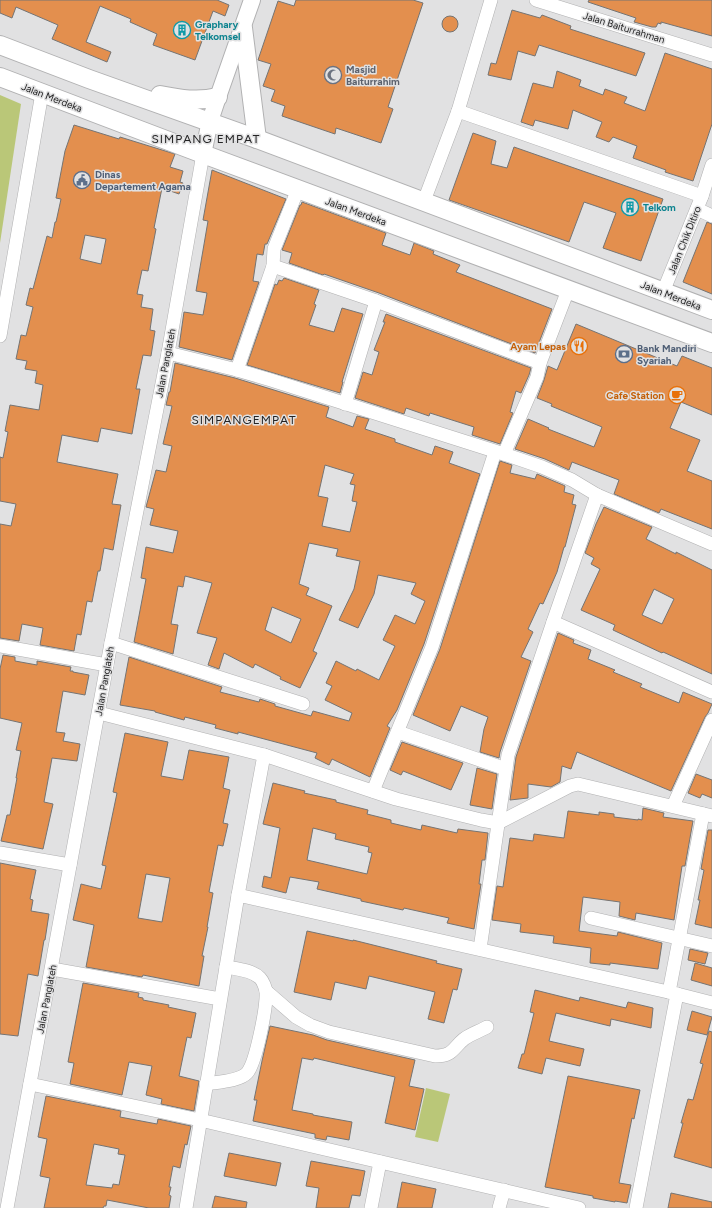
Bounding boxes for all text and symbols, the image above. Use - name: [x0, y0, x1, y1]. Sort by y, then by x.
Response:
- street label: Jalan Baiturrahman: [581, 9, 667, 46]
- place label: Graphary Telkomsel: [195, 18, 241, 43]
- building icon: Graphary Telkomsel: [172, 20, 192, 40]
- place label: Masjid Baiturrahim: [346, 63, 400, 88]
- mosque icon: Masjid Baiturrahim: [323, 65, 343, 85]
- street label: Jalan Merdeka: [20, 80, 84, 115]
- district label: SIMPANG EMPAT: [151, 132, 261, 146]
- place label: Dinas Departement Agama: [95, 168, 191, 193]
- public building icon: Dinas Departement Agama: [72, 170, 92, 190]
- street label: Jalan Merdeka: [324, 194, 388, 229]
- building icon: Telkom: [620, 197, 640, 217]
- place label: Telkom: [643, 201, 676, 214]
- street label: Jalan Chik Ditiro: [665, 204, 704, 276]
- street label: Jalan Merdeka: [639, 278, 703, 313]
- street label: Jalan Panglateh: [152, 327, 179, 399]
- restaurant icon: Ayam Lepas: [569, 336, 589, 356]
- place label: Ayam Lepas: [510, 340, 566, 353]
- place label: Bank Mandiri Syariah: [637, 342, 697, 367]
- bank icon: Bank Mandiri Syariah: [614, 344, 634, 364]
- cafe icon: Cafe Station: [667, 385, 687, 405]
- place label: Cafe Station: [606, 389, 664, 402]
- district label: SIMPANGEMPAT: [191, 413, 297, 427]
- street label: Jalan Panglateh: [92, 645, 117, 717]
- street label: Jalan Panglateh: [33, 963, 60, 1035]

